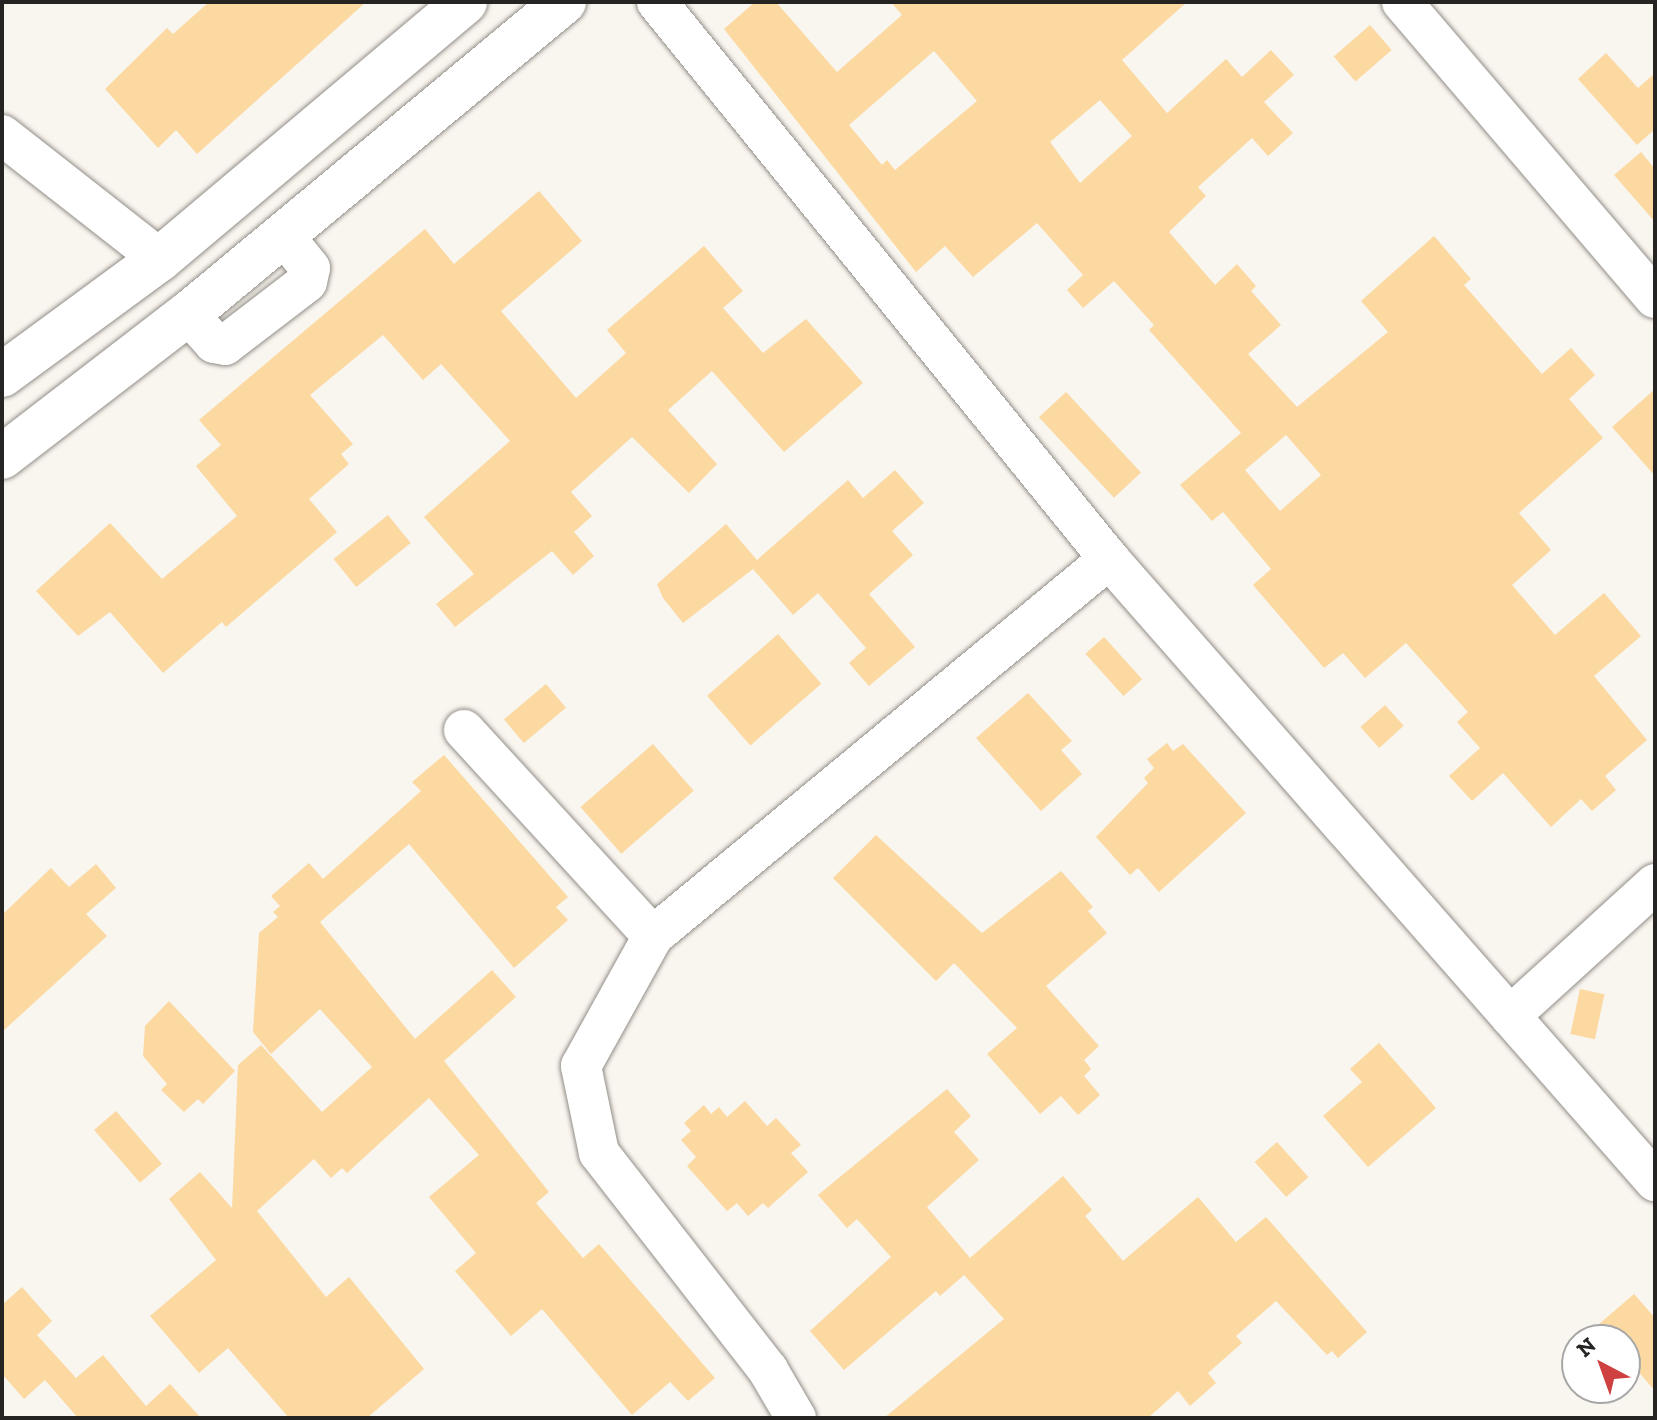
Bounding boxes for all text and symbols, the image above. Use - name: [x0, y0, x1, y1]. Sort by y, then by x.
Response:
- north arrow: [1561, 1324, 1641, 1404]
- text: N: [1571, 1331, 1601, 1363]

